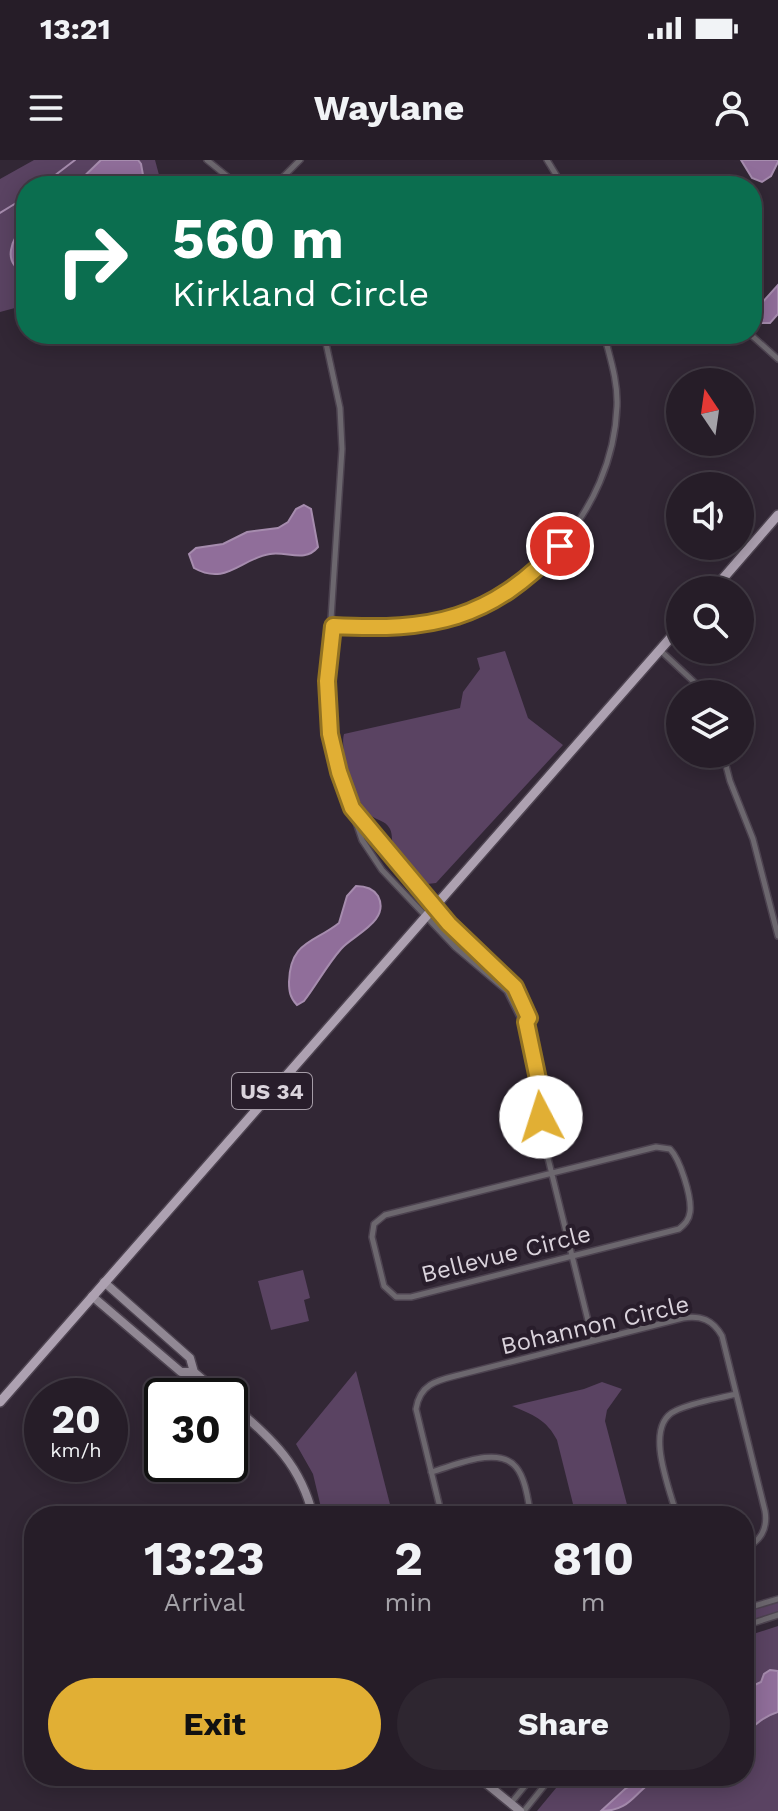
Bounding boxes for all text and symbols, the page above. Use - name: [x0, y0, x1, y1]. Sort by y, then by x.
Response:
- text: 13:21: [40, 11, 111, 46]
- icon: menu: [24, 86, 68, 130]
- icon: person: [710, 86, 754, 130]
- text: Waylane: [314, 87, 464, 129]
- text: 560 m: [172, 206, 344, 272]
- icon: right: [40, 208, 144, 312]
- text: Kirkland Circle: [172, 273, 429, 315]
- north arrow: [666, 368, 754, 456]
- map controls: [666, 368, 754, 768]
- button: sound: [666, 472, 754, 560]
- pin: [526, 512, 594, 580]
- icon: arrive: [538, 524, 582, 568]
- button: search: [666, 576, 754, 664]
- button: layers: [666, 680, 754, 768]
- road number: US 34: [232, 1073, 312, 1109]
- position arrow: [499, 1075, 583, 1159]
- street label: Bellevue Circle: [418, 1219, 594, 1289]
- street label: Bohannon Circle: [498, 1290, 692, 1360]
- speed limit sign: 30: [144, 1378, 248, 1482]
- text: 20: [51, 1396, 101, 1443]
- text: km/h: [50, 1438, 102, 1462]
- text: 13:23: [144, 1530, 265, 1587]
- text: 2: [394, 1530, 423, 1587]
- text: 810: [552, 1530, 634, 1587]
- text: Arrival: [164, 1587, 245, 1617]
- text: min: [385, 1587, 432, 1617]
- text: m: [581, 1587, 606, 1617]
- button: Exit: [48, 1678, 381, 1770]
- button: Share: [397, 1678, 730, 1770]

